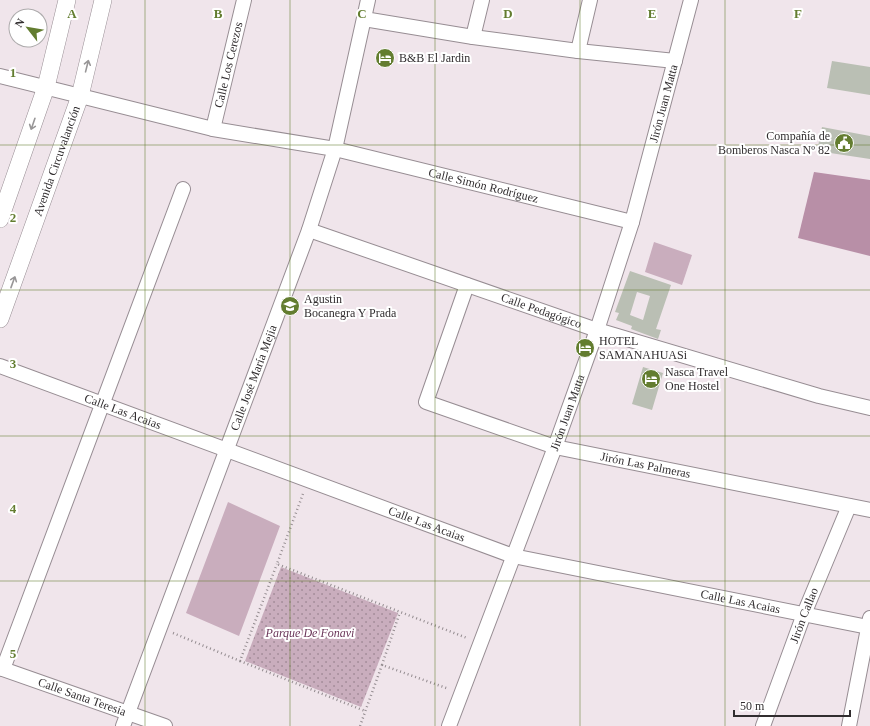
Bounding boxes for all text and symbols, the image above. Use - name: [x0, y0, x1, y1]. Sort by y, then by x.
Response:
- text: A: [67, 6, 77, 21]
- text: B: [214, 6, 223, 21]
- text: C: [357, 6, 367, 21]
- text: D: [503, 6, 513, 21]
- text: E: [648, 6, 656, 21]
- text: F: [794, 6, 802, 21]
- north arrow: [8, 8, 48, 48]
- text: N: [12, 16, 27, 29]
- street label: Calle Los Cerezos: [211, 20, 246, 109]
- hotel icon: B&B El Jardin: [374, 47, 396, 69]
- place label: B&B El Jardin: [399, 51, 470, 65]
- one-way arrow: [84, 60, 91, 73]
- street label: Jirón Juan Matta: [646, 62, 681, 144]
- text: 1: [10, 65, 16, 80]
- street label: Avenida Circuvalanción: [31, 104, 83, 218]
- one-way arrow: [29, 117, 36, 130]
- place label: Compañía de Bomberos Nasca Nº 82: [718, 129, 830, 157]
- public building icon: Compañía de Bomberos Nasca Nº 82: [833, 132, 855, 154]
- street label: Calle Simón Rodríguez: [427, 165, 540, 206]
- text: 2: [10, 210, 16, 225]
- one-way arrow: [10, 276, 17, 289]
- street label: Calle Pedagógico: [499, 290, 584, 331]
- place label: Agustin Bocanegra Y Prada: [304, 292, 397, 320]
- school or university icon: Agustin Bocanegra Y Prada: [279, 295, 301, 317]
- street label: Calle José María Mejia: [227, 322, 280, 432]
- place label: HOTEL SAMANAHUASi: [599, 334, 688, 362]
- hotel icon: HOTEL SAMANAHUASi: [574, 337, 596, 359]
- text: 3: [10, 356, 17, 371]
- place label: Nasca Travel One Hostel: [665, 365, 729, 393]
- hotel icon: Nasca Travel One Hostel: [640, 368, 662, 390]
- street label: Jirón Juan Matta: [547, 372, 588, 453]
- street label: Calle Las Acaias: [83, 391, 163, 432]
- street label: Jirón Las Palmeras: [599, 449, 692, 481]
- text: 4: [10, 501, 17, 516]
- street label: Calle Las Acaias: [386, 503, 467, 545]
- street label: Jirón Callao: [787, 586, 821, 645]
- street label: Calle Las Acaias: [699, 587, 782, 616]
- park label: Parque De Fonavi: [265, 626, 354, 640]
- text: 5: [10, 646, 17, 661]
- street label: Calle Santa Teresia: [36, 675, 129, 719]
- scale bar: [734, 692, 850, 718]
- text: 50 m: [740, 699, 765, 713]

